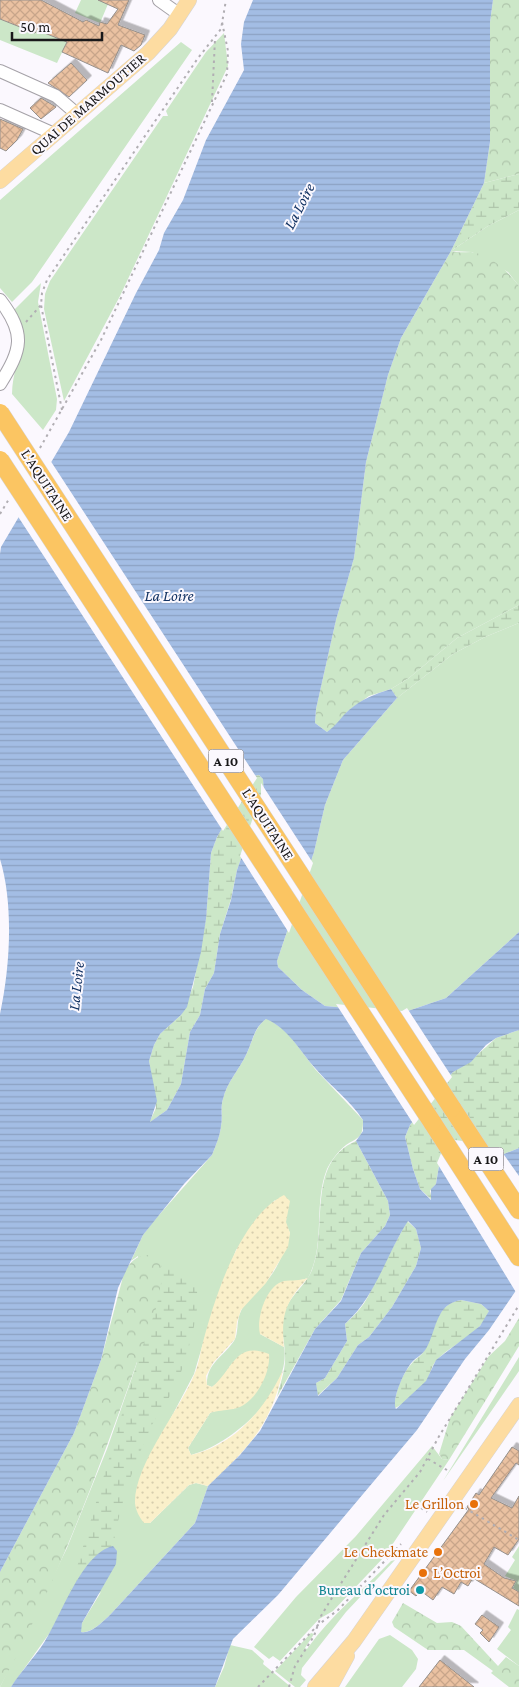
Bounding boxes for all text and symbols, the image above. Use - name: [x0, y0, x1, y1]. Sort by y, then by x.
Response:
- scale bar: [12, 10, 102, 42]
- text: 50 m: [20, 19, 50, 35]
- street label: QUAI DE MARMOUTIER: [27, 49, 149, 158]
- water label: La Loire: [280, 180, 318, 232]
- street label: L'AQUITAINE: [18, 446, 76, 524]
- water label: La Loire: [144, 587, 194, 604]
- road number: A 10: [208, 749, 244, 772]
- street label: L'AQUITAINE: [239, 785, 297, 863]
- water label: La Loire: [65, 961, 87, 1011]
- road number: A 10: [468, 1148, 504, 1170]
- place label: Le Grillon: [405, 1496, 464, 1512]
- marker: Le Grillon: [468, 1498, 480, 1510]
- place label: Le Checkmate: [344, 1544, 428, 1560]
- marker: Le Checkmate: [432, 1546, 444, 1558]
- place label: L’Octroi: [433, 1565, 481, 1581]
- marker: L’Octroi: [417, 1567, 429, 1579]
- place label: Bureau d’octroi: [318, 1582, 410, 1598]
- marker: Bureau d’octroi: [414, 1584, 426, 1596]

